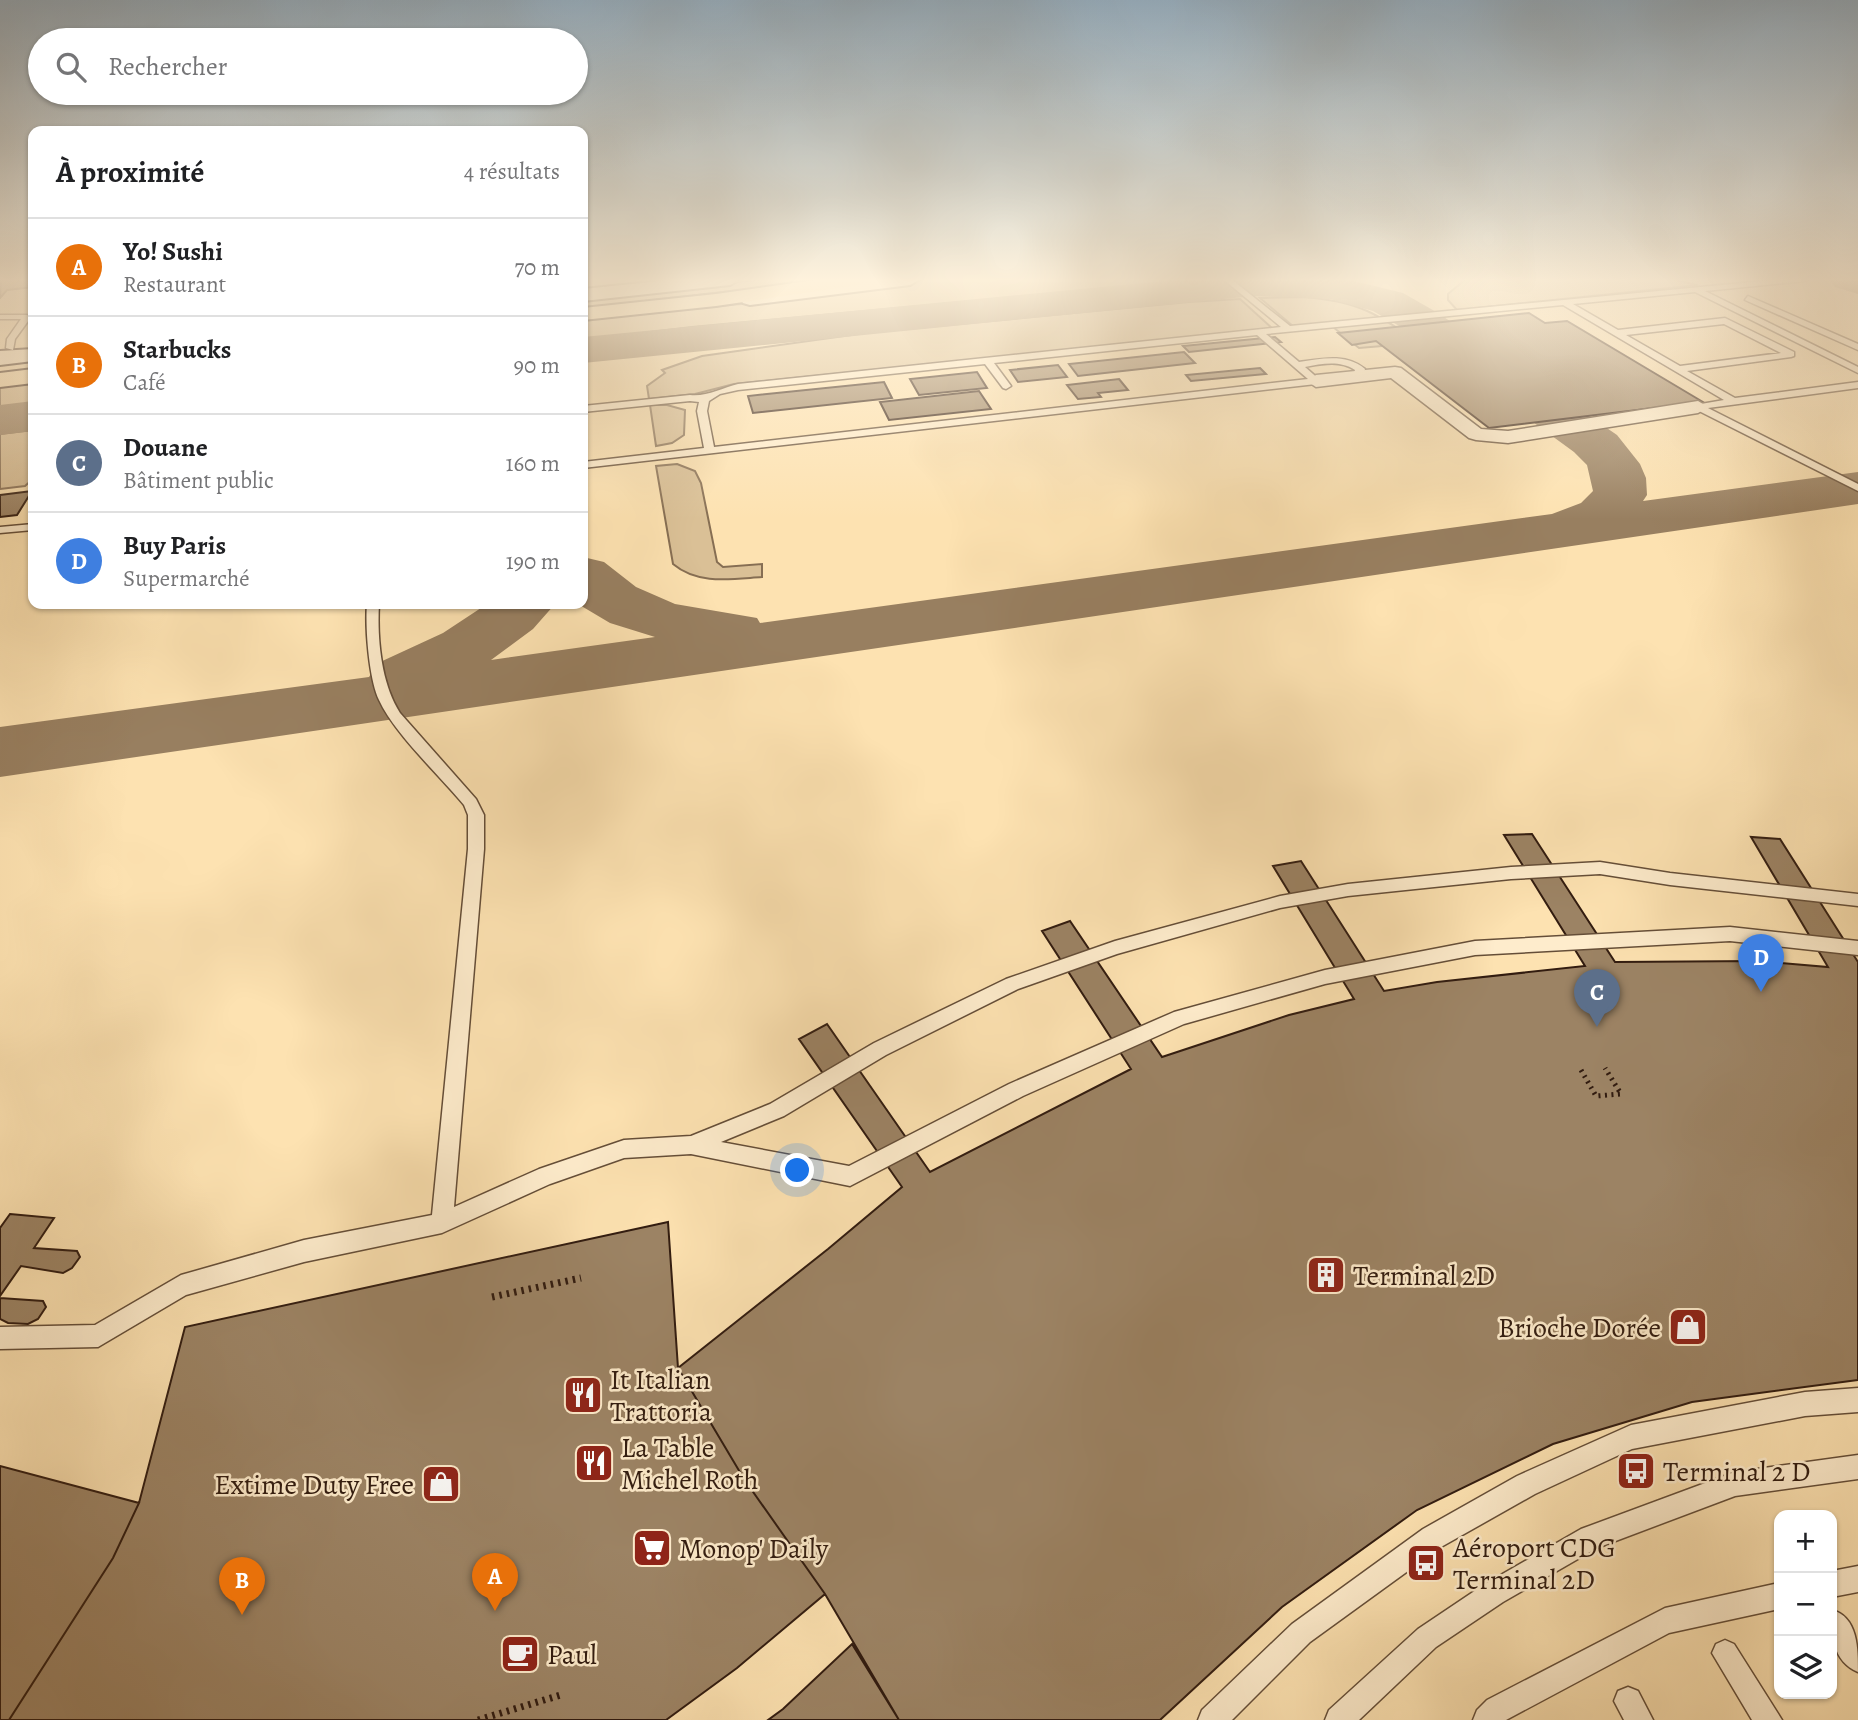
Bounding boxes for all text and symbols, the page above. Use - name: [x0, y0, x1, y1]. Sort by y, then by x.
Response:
- search box: [28, 28, 588, 105]
- icon: search: [52, 48, 90, 86]
- text: Rechercher: [108, 49, 228, 84]
- text: À proximité: [56, 152, 204, 192]
- text: 4 résultats: [464, 156, 560, 187]
- text: Yo! Sushi: [123, 234, 223, 269]
- text: A: [72, 252, 86, 283]
- text: 70 m: [514, 252, 560, 283]
- text: Restaurant: [123, 269, 226, 300]
- text: Starbucks: [123, 332, 231, 367]
- text: B: [72, 350, 86, 381]
- text: 90 m: [514, 350, 560, 381]
- text: Café: [123, 367, 166, 398]
- text: Douane: [123, 430, 208, 465]
- text: C: [72, 448, 86, 479]
- text: 160 m: [506, 448, 560, 479]
- text: Bâtiment public: [123, 465, 274, 496]
- text: Buy Paris: [123, 528, 226, 563]
- text: D: [71, 546, 87, 577]
- text: 190 m: [506, 546, 560, 577]
- text: Supermarché: [123, 563, 250, 594]
- pin: D: [1738, 934, 1784, 992]
- pin: C: [1574, 969, 1620, 1027]
- your location: [780, 1153, 814, 1187]
- building icon: Terminal 2D: [1305, 1254, 1347, 1296]
- place label: Terminal 2D: [1353, 1257, 1495, 1295]
- shop icon: Brioche Dorée: [1667, 1306, 1709, 1348]
- place label: Brioche Dorée: [1498, 1309, 1661, 1347]
- place label: It Italian Trattoria: [610, 1361, 712, 1431]
- restaurant icon: It Italian Trattoria: [562, 1374, 604, 1416]
- place label: La Table Michel Roth: [621, 1429, 759, 1499]
- restaurant icon: La Table Michel Roth: [573, 1442, 615, 1484]
- bus stop icon: Terminal 2 D: [1615, 1450, 1657, 1492]
- place label: Terminal 2 D: [1663, 1453, 1810, 1491]
- shop icon: Extime Duty Free: [420, 1463, 462, 1505]
- place label: Extime Duty Free: [214, 1466, 414, 1504]
- map controls: [1774, 1510, 1837, 1699]
- button: +: [1774, 1510, 1837, 1573]
- supermarket icon: Monop' Daily: [631, 1527, 673, 1569]
- place label: Aéroport CDG Terminal 2D: [1452, 1529, 1616, 1599]
- place label: Monop' Daily: [679, 1530, 829, 1568]
- bus stop icon: Aéroport CDG Terminal 2D: [1405, 1542, 1447, 1584]
- pin: A: [472, 1553, 518, 1611]
- pin: B: [219, 1557, 265, 1615]
- button: −: [1774, 1573, 1837, 1636]
- cafe icon: Paul: [499, 1633, 541, 1675]
- place label: Paul: [547, 1636, 597, 1674]
- button: layers: [1774, 1636, 1837, 1699]

